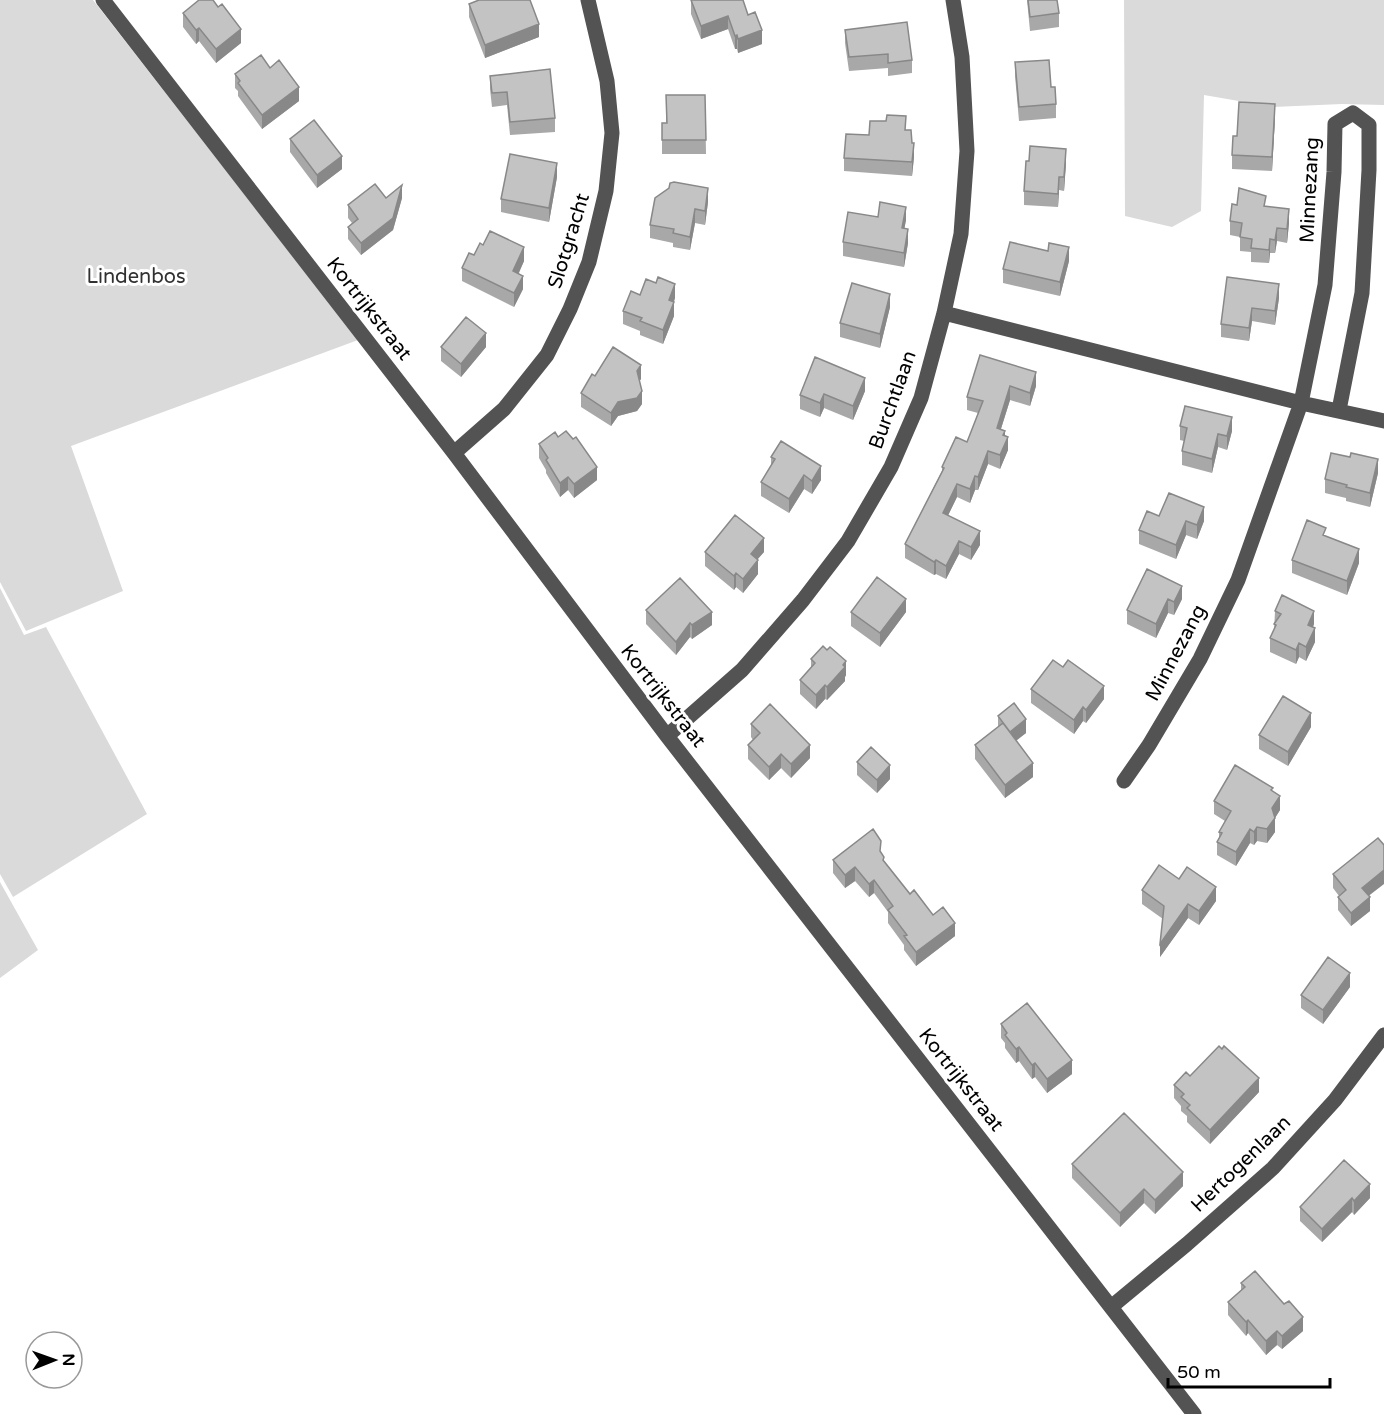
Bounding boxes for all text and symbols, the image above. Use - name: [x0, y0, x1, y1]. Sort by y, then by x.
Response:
- street label: Minnezang: [1295, 137, 1325, 243]
- street label: Slotgracht: [543, 190, 595, 292]
- street label: Kortrijkstraat: [321, 253, 417, 366]
- park label: Lindenbos: [86, 265, 186, 289]
- street label: Burchtlaan: [864, 347, 922, 453]
- street label: Minnezang: [1141, 601, 1211, 705]
- street label: Kortrijkstraat: [615, 640, 711, 753]
- street label: Kortrijkstraat: [913, 1024, 1009, 1137]
- street label: Hertogenlaan: [1186, 1110, 1296, 1218]
- north arrow: [24, 1330, 84, 1390]
- scale bar: [1168, 1351, 1330, 1389]
- text: N: [58, 1353, 78, 1366]
- text: 50 m: [1177, 1361, 1221, 1383]

